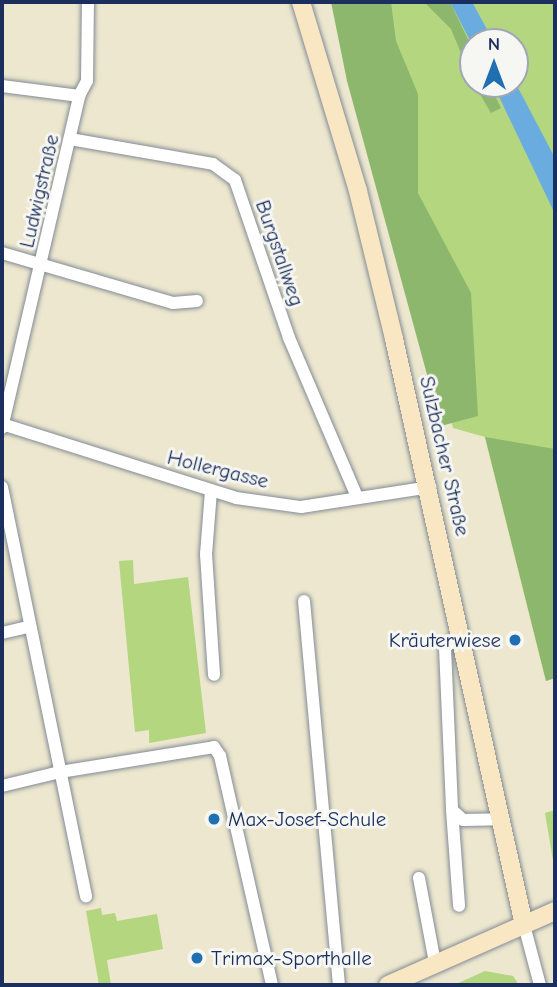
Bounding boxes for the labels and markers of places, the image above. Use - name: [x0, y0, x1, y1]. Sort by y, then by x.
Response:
- place label: Kräuterwiese: [389, 627, 501, 653]
- marker: Kräuterwiese: [507, 632, 523, 648]
- place label: Max-Josef-Schule: [228, 806, 386, 832]
- marker: Max-Josef-Schule: [206, 811, 222, 827]
- place label: Trimax-Sporthalle: [211, 945, 372, 971]
- marker: Trimax-Sporthalle: [189, 950, 205, 966]

